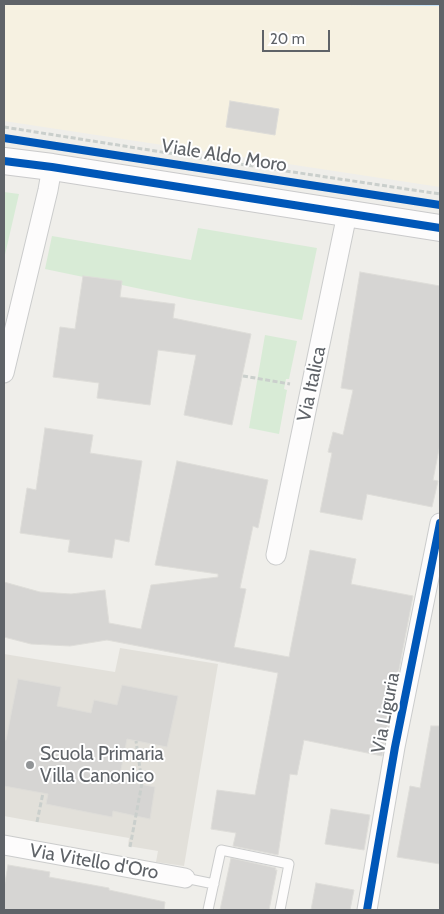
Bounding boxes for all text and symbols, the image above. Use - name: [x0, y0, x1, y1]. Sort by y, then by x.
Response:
- scale bar: [264, 20, 332, 52]
- text: 20 m: [270, 30, 305, 48]
- street label: Viale Aldo Moro: [159, 135, 289, 177]
- street label: Via Italica: [293, 344, 331, 424]
- street label: Via Liguria: [367, 671, 405, 755]
- place label: Scuola Primaria Villa Canonico: [40, 743, 164, 787]
- marker: Scuola Primaria Villa Canonico: [24, 759, 36, 771]
- street label: Via Vitello d'Oro: [28, 839, 160, 885]

